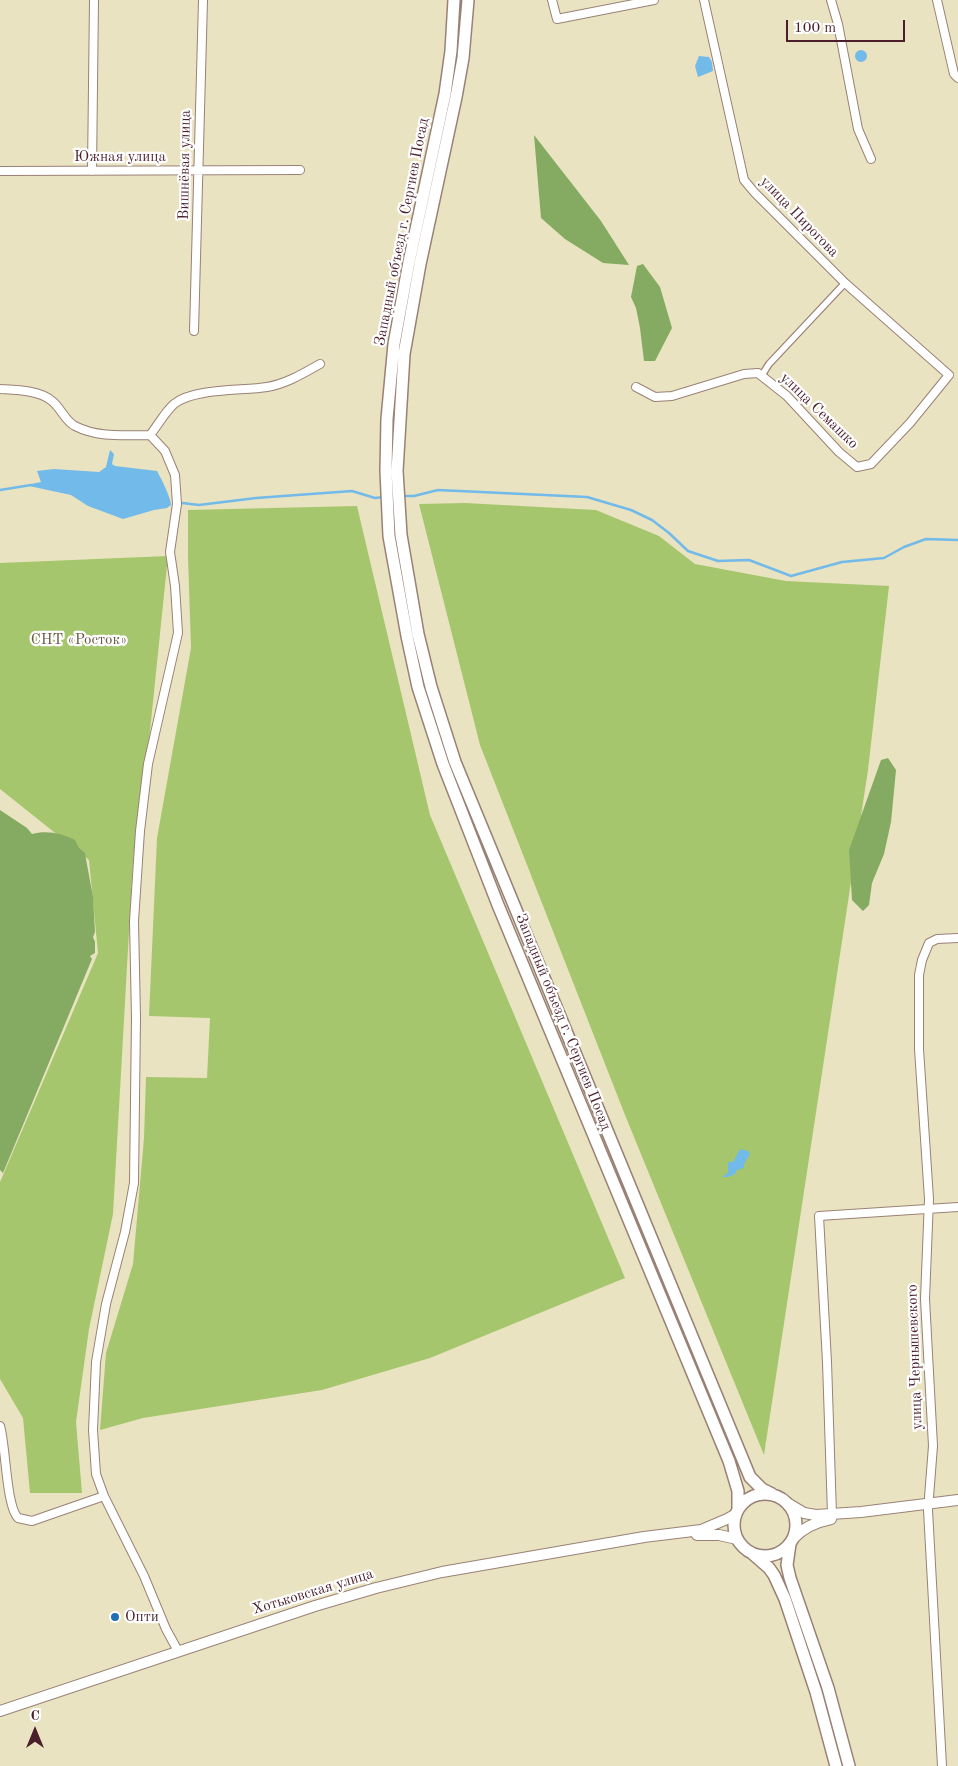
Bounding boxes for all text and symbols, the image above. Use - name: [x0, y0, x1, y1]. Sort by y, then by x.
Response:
- scale bar: [788, 10, 907, 42]
- text: 100 m: [794, 21, 836, 36]
- street label: Вишнёвая улица: [175, 110, 195, 220]
- street label: Западный объезд г. Сергиев Посад: [371, 116, 433, 348]
- street label: Южная улица: [74, 148, 166, 166]
- street label: улица Пирогова: [756, 173, 842, 261]
- street label: улица Семашко: [776, 369, 862, 453]
- park label: СНТ «Росток»: [31, 631, 127, 649]
- street label: Западный объезд г. Сергиев Посад: [511, 911, 615, 1133]
- street label: улица Чернышевского: [903, 1284, 927, 1430]
- street label: Хотьковская улица: [250, 1565, 376, 1619]
- place label: Опти: [125, 1608, 159, 1626]
- marker: Опти: [109, 1611, 121, 1623]
- north arrow: [10, 1706, 60, 1756]
- text: С: [30, 1709, 40, 1723]

